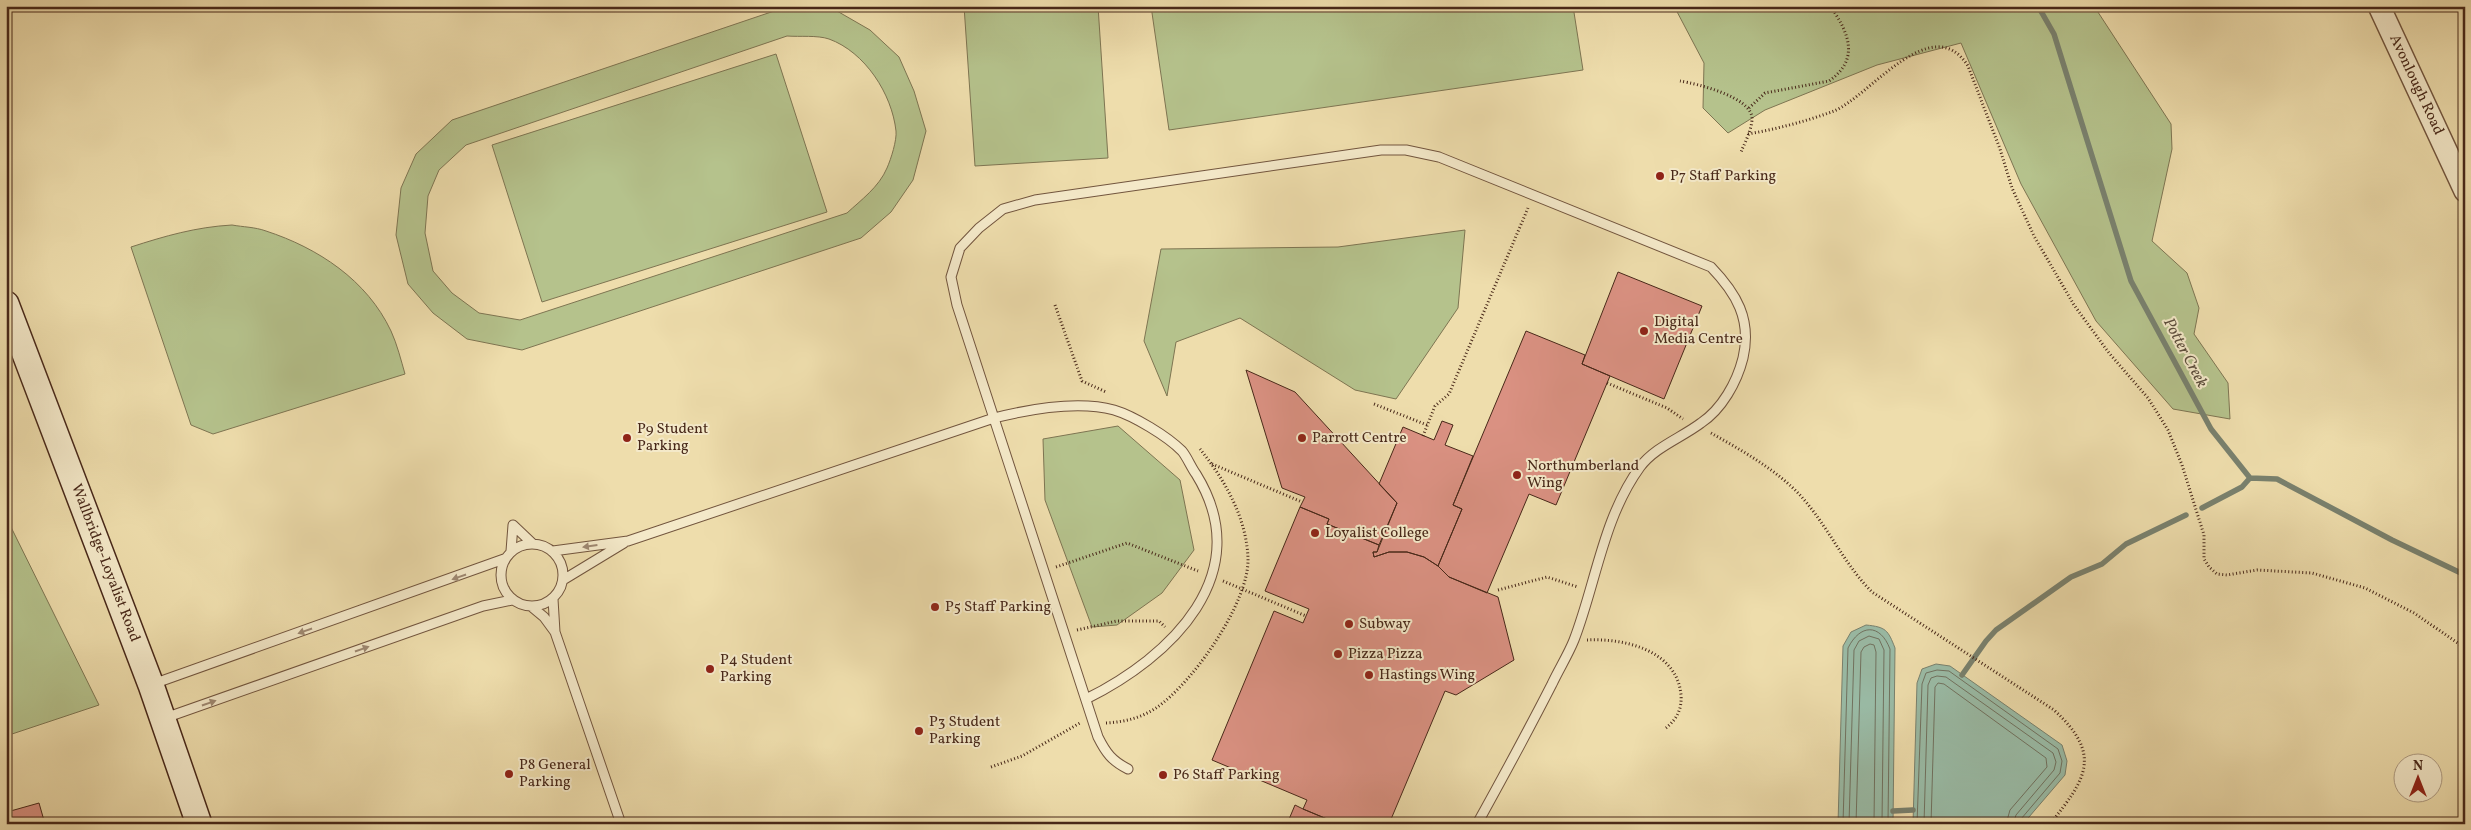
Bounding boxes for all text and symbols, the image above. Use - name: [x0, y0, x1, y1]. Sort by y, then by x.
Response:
- street label: Avonlough Road: [2383, 31, 2449, 139]
- place label: P7 Staff Parking: [1670, 166, 1777, 187]
- marker: P7 Staff Parking: [1654, 170, 1666, 182]
- place label: Digital Media Centre: [1654, 312, 1743, 350]
- water label: Potter Creek: [2157, 314, 2213, 392]
- marker: Digital Media Centre: [1638, 325, 1650, 337]
- place label: P9 Student Parking: [637, 419, 708, 457]
- place label: Parrott Centre: [1312, 428, 1407, 449]
- marker: P9 Student Parking: [621, 432, 633, 444]
- marker: Parrott Centre: [1296, 432, 1308, 444]
- place label: Northumberland Wing: [1527, 456, 1639, 494]
- marker: Northumberland Wing: [1511, 469, 1523, 481]
- street label: Wallbridge-Loyalist Road: [65, 481, 145, 645]
- place label: Loyalist College: [1325, 523, 1429, 544]
- marker: Loyalist College: [1309, 527, 1321, 539]
- one-way arrow: [582, 542, 598, 550]
- one-way arrow: [451, 573, 466, 581]
- place label: P5 Staff Parking: [945, 597, 1052, 618]
- marker: P5 Staff Parking: [929, 601, 941, 613]
- place label: Subway: [1359, 614, 1411, 635]
- marker: Subway: [1343, 618, 1355, 630]
- one-way arrow: [297, 627, 312, 635]
- place label: Pizza Pizza: [1348, 644, 1422, 665]
- one-way arrow: [355, 645, 370, 653]
- marker: Pizza Pizza: [1332, 648, 1344, 660]
- place label: P4 Student Parking: [720, 650, 792, 688]
- marker: P4 Student Parking: [704, 663, 716, 675]
- place label: Hastings Wing: [1379, 665, 1476, 686]
- marker: Hastings Wing: [1363, 669, 1375, 681]
- one-way arrow: [201, 699, 216, 706]
- place label: P3 Student Parking: [929, 712, 1000, 750]
- marker: P3 Student Parking: [913, 725, 925, 737]
- north arrow: [2394, 752, 2444, 802]
- place label: P8 General Parking: [519, 755, 591, 793]
- text: N: [2413, 757, 2423, 776]
- place label: P6 Staff Parking: [1173, 765, 1280, 786]
- marker: P8 General Parking: [503, 768, 515, 780]
- marker: P6 Staff Parking: [1157, 769, 1169, 781]

